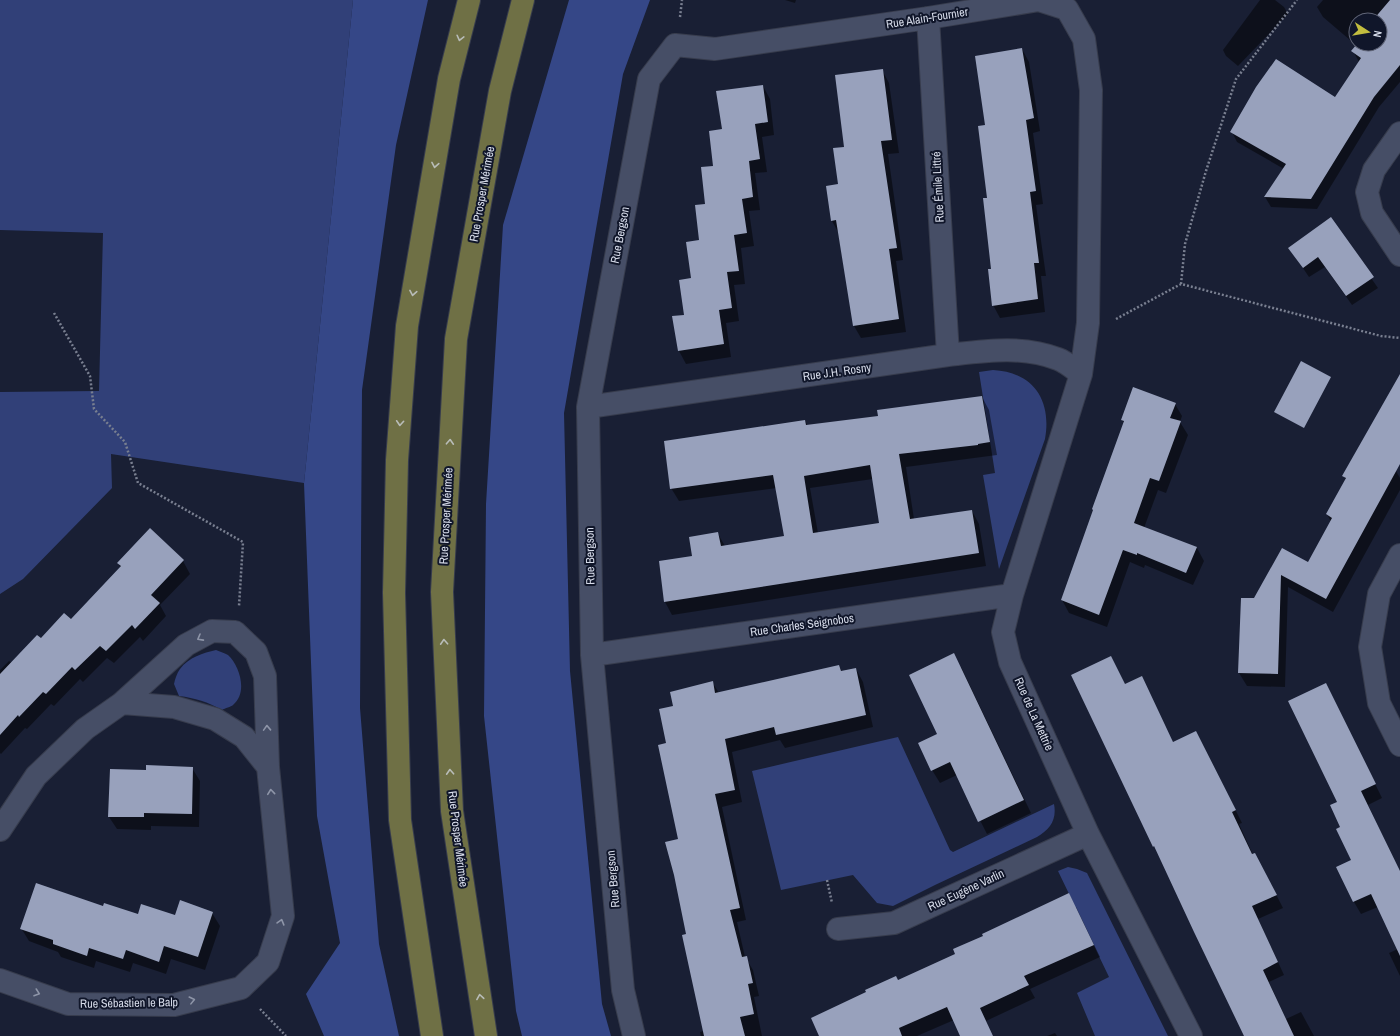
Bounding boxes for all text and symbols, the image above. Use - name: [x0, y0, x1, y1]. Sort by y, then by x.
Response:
- street label: Rue Alain-Fournier: [885, 4, 970, 32]
- north arrow: [1348, 12, 1388, 52]
- text: N: [1370, 29, 1385, 39]
- one-way arrow: [456, 35, 464, 41]
- street label: Rue Prosper Mérimée: [466, 145, 498, 243]
- street label: Rue Émile Littré: [928, 151, 948, 223]
- one-way arrow: [431, 162, 439, 168]
- street label: Rue Bergson: [607, 205, 633, 265]
- one-way arrow: [409, 290, 418, 296]
- street label: Rue J.H. Rosny: [802, 359, 872, 385]
- one-way arrow: [396, 420, 405, 426]
- one-way arrow: [446, 439, 455, 445]
- street label: Rue Prosper Mérimée: [435, 467, 457, 565]
- street label: Rue Bergson: [582, 527, 598, 585]
- street label: Rue Charles Seignobos: [749, 610, 855, 640]
- one-way arrow: [196, 633, 204, 640]
- one-way arrow: [440, 639, 449, 645]
- street label: Rue de La Mettrie: [1011, 675, 1057, 753]
- one-way arrow: [263, 725, 271, 731]
- one-way arrow: [446, 769, 455, 775]
- one-way arrow: [266, 789, 275, 796]
- street label: Rue Prosper Mérimée: [444, 790, 472, 888]
- street label: Rue Bergson: [603, 850, 623, 908]
- street label: Rue Eugène Varlin: [925, 865, 1007, 915]
- one-way arrow: [276, 918, 285, 925]
- one-way arrow: [33, 988, 40, 996]
- street label: Rue Sébastien le Balp: [80, 994, 178, 1012]
- one-way arrow: [476, 994, 485, 1001]
- one-way arrow: [189, 996, 196, 1005]

